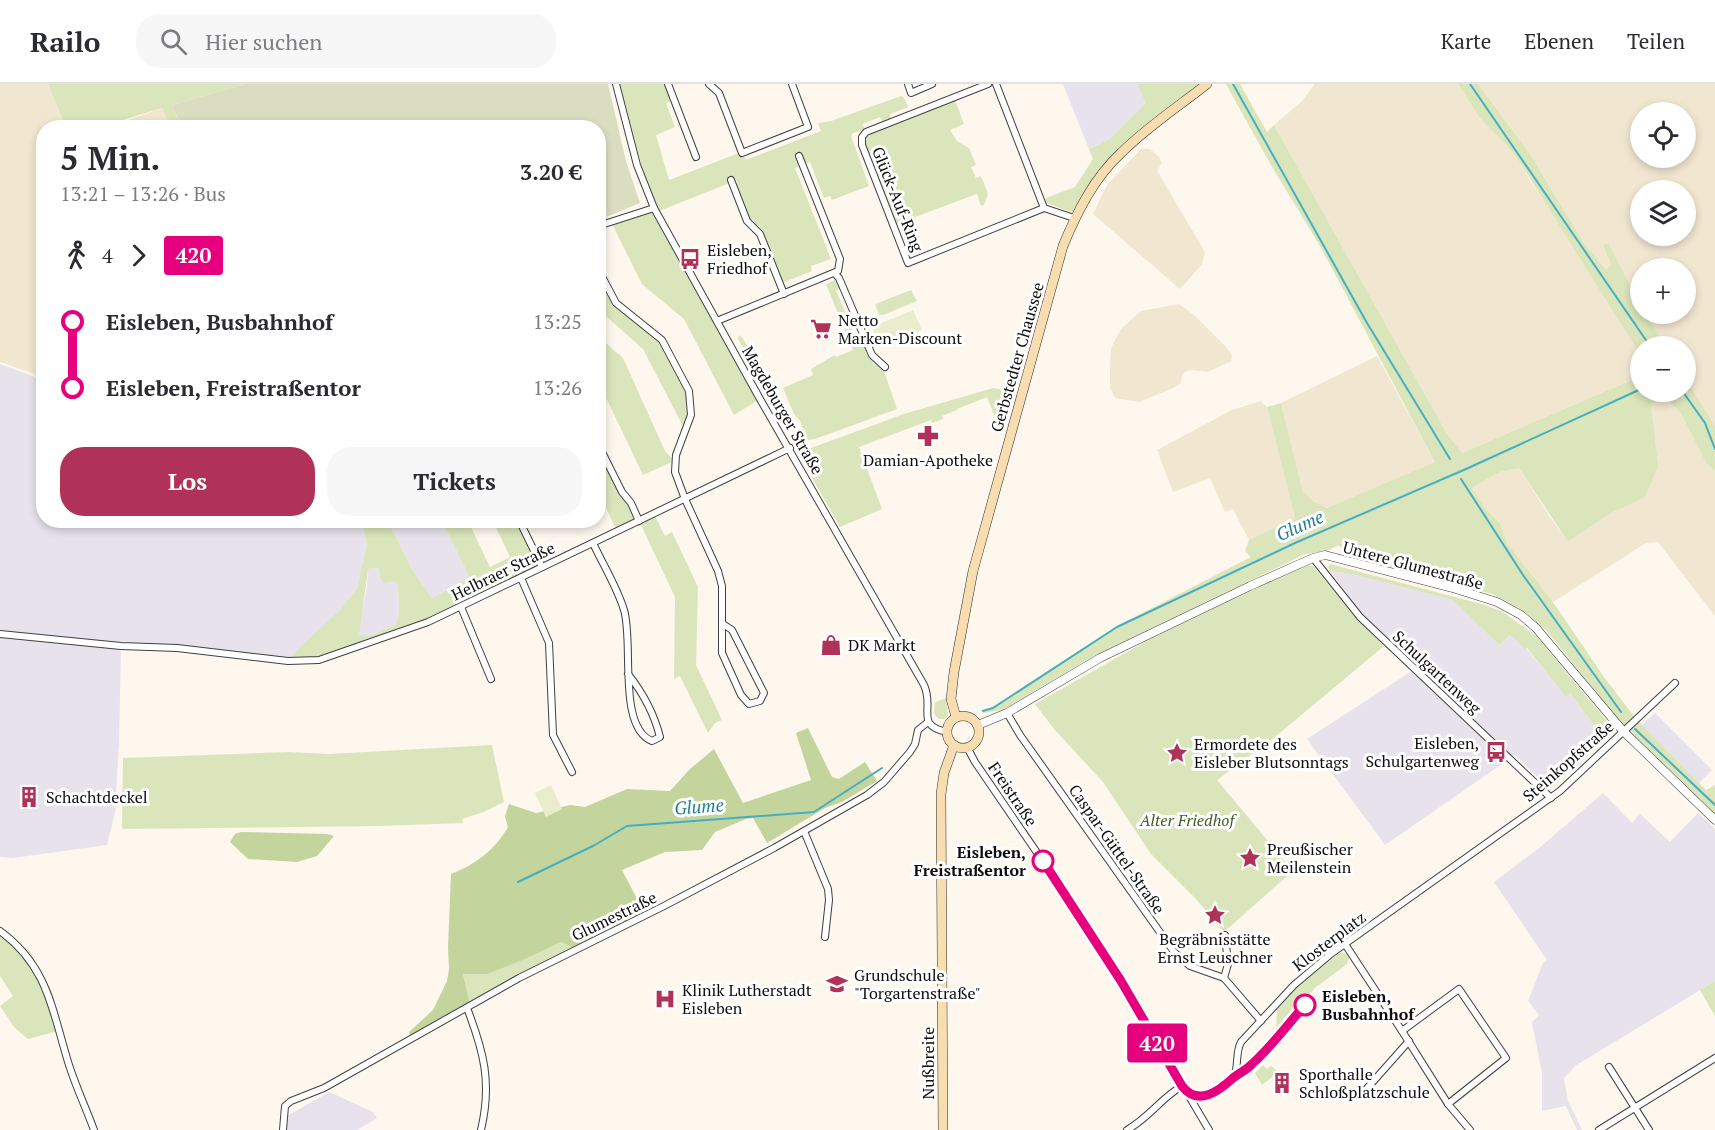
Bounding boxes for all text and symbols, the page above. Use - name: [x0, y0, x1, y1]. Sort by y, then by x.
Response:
- search box: [136, 14, 556, 68]
- text: Railo: [30, 23, 100, 60]
- icon: search: [157, 25, 190, 58]
- text: Hier suchen: [205, 27, 322, 56]
- text: Karte: [1441, 27, 1491, 55]
- text: Ebenen: [1524, 27, 1594, 55]
- text: Teilen: [1627, 27, 1685, 55]
- map controls: [1630, 102, 1696, 402]
- button: locate: [1630, 102, 1696, 168]
- text: 5 Min.: [60, 136, 160, 179]
- street label: Glück-Auf-Ring: [867, 143, 929, 255]
- text: 3.20 €: [520, 157, 582, 186]
- text: 13:21 – 13:26 · Bus: [60, 180, 226, 207]
- button: layers: [1630, 180, 1696, 246]
- icon: walk: [60, 239, 93, 272]
- icon: forward: [122, 239, 155, 272]
- place label: Eisleben, Friedhof: [707, 239, 772, 279]
- text: 420: [176, 241, 211, 269]
- text: 4: [102, 242, 113, 269]
- bus stop icon: Eisleben, Friedhof: [678, 247, 702, 271]
- button: +: [1630, 258, 1696, 324]
- street label: Gerbstedter Chaussee: [985, 280, 1049, 434]
- text: Eisleben, Busbahnhof: [106, 307, 333, 336]
- text: 13:25: [533, 308, 582, 335]
- place label: Netto Marken-Discount: [838, 309, 962, 349]
- supermarket icon: Netto Marken-Discount: [809, 317, 833, 341]
- button: −: [1630, 336, 1696, 402]
- street label: Magdeburger Straße: [737, 342, 829, 478]
- text: Eisleben, Freistraßentor: [106, 373, 361, 402]
- text: 13:26: [533, 374, 582, 401]
- pharmacy icon: Damian-Apotheke: [916, 424, 940, 448]
- button: Los: [60, 447, 315, 516]
- button: Tickets: [327, 447, 582, 516]
- place label: Damian-Apotheke: [863, 449, 993, 471]
- water label: Glume: [1272, 504, 1327, 546]
- street label: Helbraer Straße: [448, 536, 558, 606]
- street label: Untere Glumestraße: [1340, 536, 1486, 594]
- street label: Schulgartenweg: [1388, 625, 1486, 719]
- shop icon: DK Markt: [819, 633, 843, 657]
- place label: DK Markt: [848, 634, 916, 656]
- street label: Steinkopfstraße: [1518, 715, 1618, 807]
- place label: Eisleben, Schulgartenweg: [1366, 732, 1480, 772]
- place label: Ermordete des Eisleber Blutsonntags: [1194, 733, 1349, 773]
- bus stop icon: Eisleben, Schulgartenweg: [1484, 740, 1508, 764]
- place icon: Ermordete des Eisleber Blutsonntags: [1165, 741, 1189, 765]
- street label: Freistraße: [983, 758, 1043, 830]
- street label: Caspar-Güttel-Straße: [1064, 780, 1170, 918]
- building icon: Schachtdeckel: [17, 785, 41, 809]
- place label: Schachtdeckel: [46, 786, 148, 808]
- water label: Glume: [673, 792, 724, 820]
- park label: Alter Friedhof: [1139, 809, 1237, 831]
- place label: Preußischer Meilenstein: [1267, 838, 1354, 878]
- place label: Eisleben, Freistraßentor: [914, 841, 1026, 881]
- place icon: Preußischer Meilenstein: [1238, 846, 1262, 870]
- marker: Eisleben, Freistraßentor: [1032, 850, 1054, 872]
- street label: Glumestraße: [568, 886, 660, 946]
- place icon: Begräbnisstätte Ernst Leuschner: [1203, 903, 1227, 927]
- street label: Klosterplatz: [1288, 906, 1370, 976]
- place label: Begräbnisstätte Ernst Leuschner: [1157, 928, 1273, 968]
- place label: Grundschule "Torgartenstraße": [854, 964, 981, 1004]
- school or university icon: Grundschule "Torgartenstraße": [825, 972, 849, 996]
- place label: Klinik Lutherstadt Eisleben: [682, 979, 812, 1019]
- place label: Eisleben, Busbahnhof: [1322, 985, 1416, 1025]
- hospital icon: Klinik Lutherstadt Eisleben: [653, 987, 677, 1011]
- marker: Eisleben, Busbahnhof: [1294, 994, 1316, 1016]
- line badge: 420: [1122, 1024, 1192, 1062]
- street label: Nußbreite: [917, 1027, 939, 1099]
- text: 420: [1139, 1029, 1175, 1057]
- place label: Sporthalle Schloßplatzschule: [1299, 1063, 1430, 1103]
- building icon: Sporthalle Schloßplatzschule: [1270, 1071, 1294, 1095]

